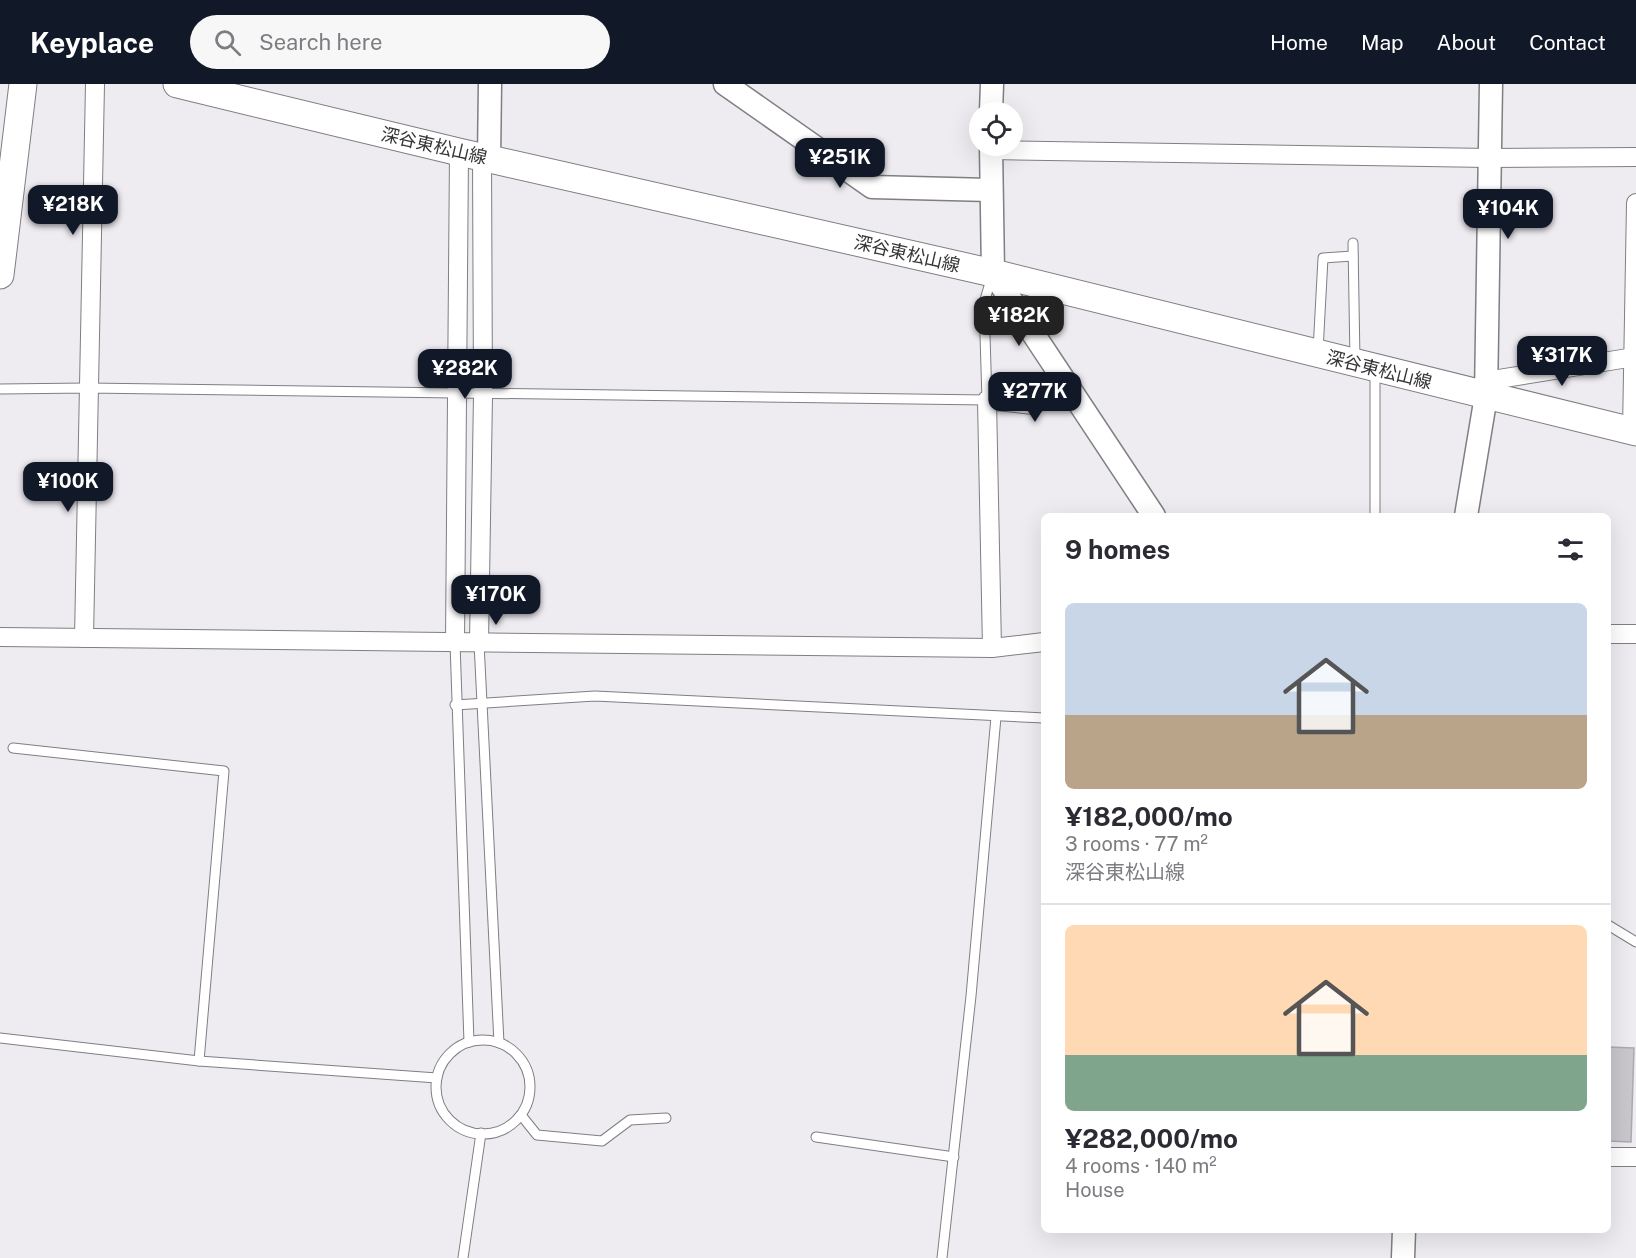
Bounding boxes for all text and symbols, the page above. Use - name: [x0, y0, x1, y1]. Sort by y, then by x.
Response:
- search box: [190, 15, 610, 69]
- text: Keyplace: [30, 26, 154, 59]
- icon: search: [211, 26, 244, 59]
- text: Search here: [259, 29, 383, 55]
- text: Home: [1270, 30, 1328, 55]
- text: Map: [1361, 30, 1404, 55]
- text: About: [1437, 30, 1496, 55]
- text: Contact: [1529, 30, 1606, 55]
- map controls: [969, 102, 1023, 156]
- button: locate: [969, 102, 1023, 156]
- street label: 深谷東松山線: [379, 123, 489, 168]
- pin: ¥251K: [798, 138, 882, 189]
- text: ¥251K: [809, 145, 871, 169]
- pin: ¥218K: [31, 185, 115, 236]
- pin: ¥104K: [1466, 189, 1550, 240]
- text: ¥218K: [42, 192, 104, 216]
- text: ¥104K: [1477, 196, 1539, 220]
- street label: 深谷東松山線: [852, 231, 962, 276]
- pin: ¥182K: [977, 296, 1061, 347]
- text: ¥182K: [988, 303, 1050, 327]
- pin: ¥317K: [1520, 336, 1604, 387]
- text: ¥317K: [1531, 343, 1593, 367]
- street label: 深谷東松山線: [1324, 346, 1434, 393]
- pin: ¥282K: [423, 349, 507, 400]
- text: ¥282K: [432, 356, 498, 380]
- pin: ¥277K: [993, 372, 1077, 423]
- text: ¥277K: [1002, 379, 1068, 403]
- pin: ¥100K: [26, 462, 110, 513]
- text: ¥100K: [37, 469, 99, 493]
- icon: filters: [1554, 533, 1587, 566]
- text: 9 homes: [1065, 534, 1170, 565]
- pin: ¥170K: [454, 575, 538, 626]
- text: ¥170K: [465, 582, 527, 606]
- icon: home: [1272, 642, 1380, 750]
- text: ¥182,000/mo: [1065, 801, 1233, 832]
- text: 3 rooms · 77 m²: [1065, 832, 1208, 856]
- text: 深谷東松山線: [1065, 860, 1185, 884]
- icon: home: [1272, 964, 1380, 1072]
- text: ¥282,000/mo: [1065, 1123, 1238, 1154]
- text: 4 rooms · 140 m²: [1065, 1154, 1217, 1178]
- text: House: [1065, 1178, 1125, 1202]

